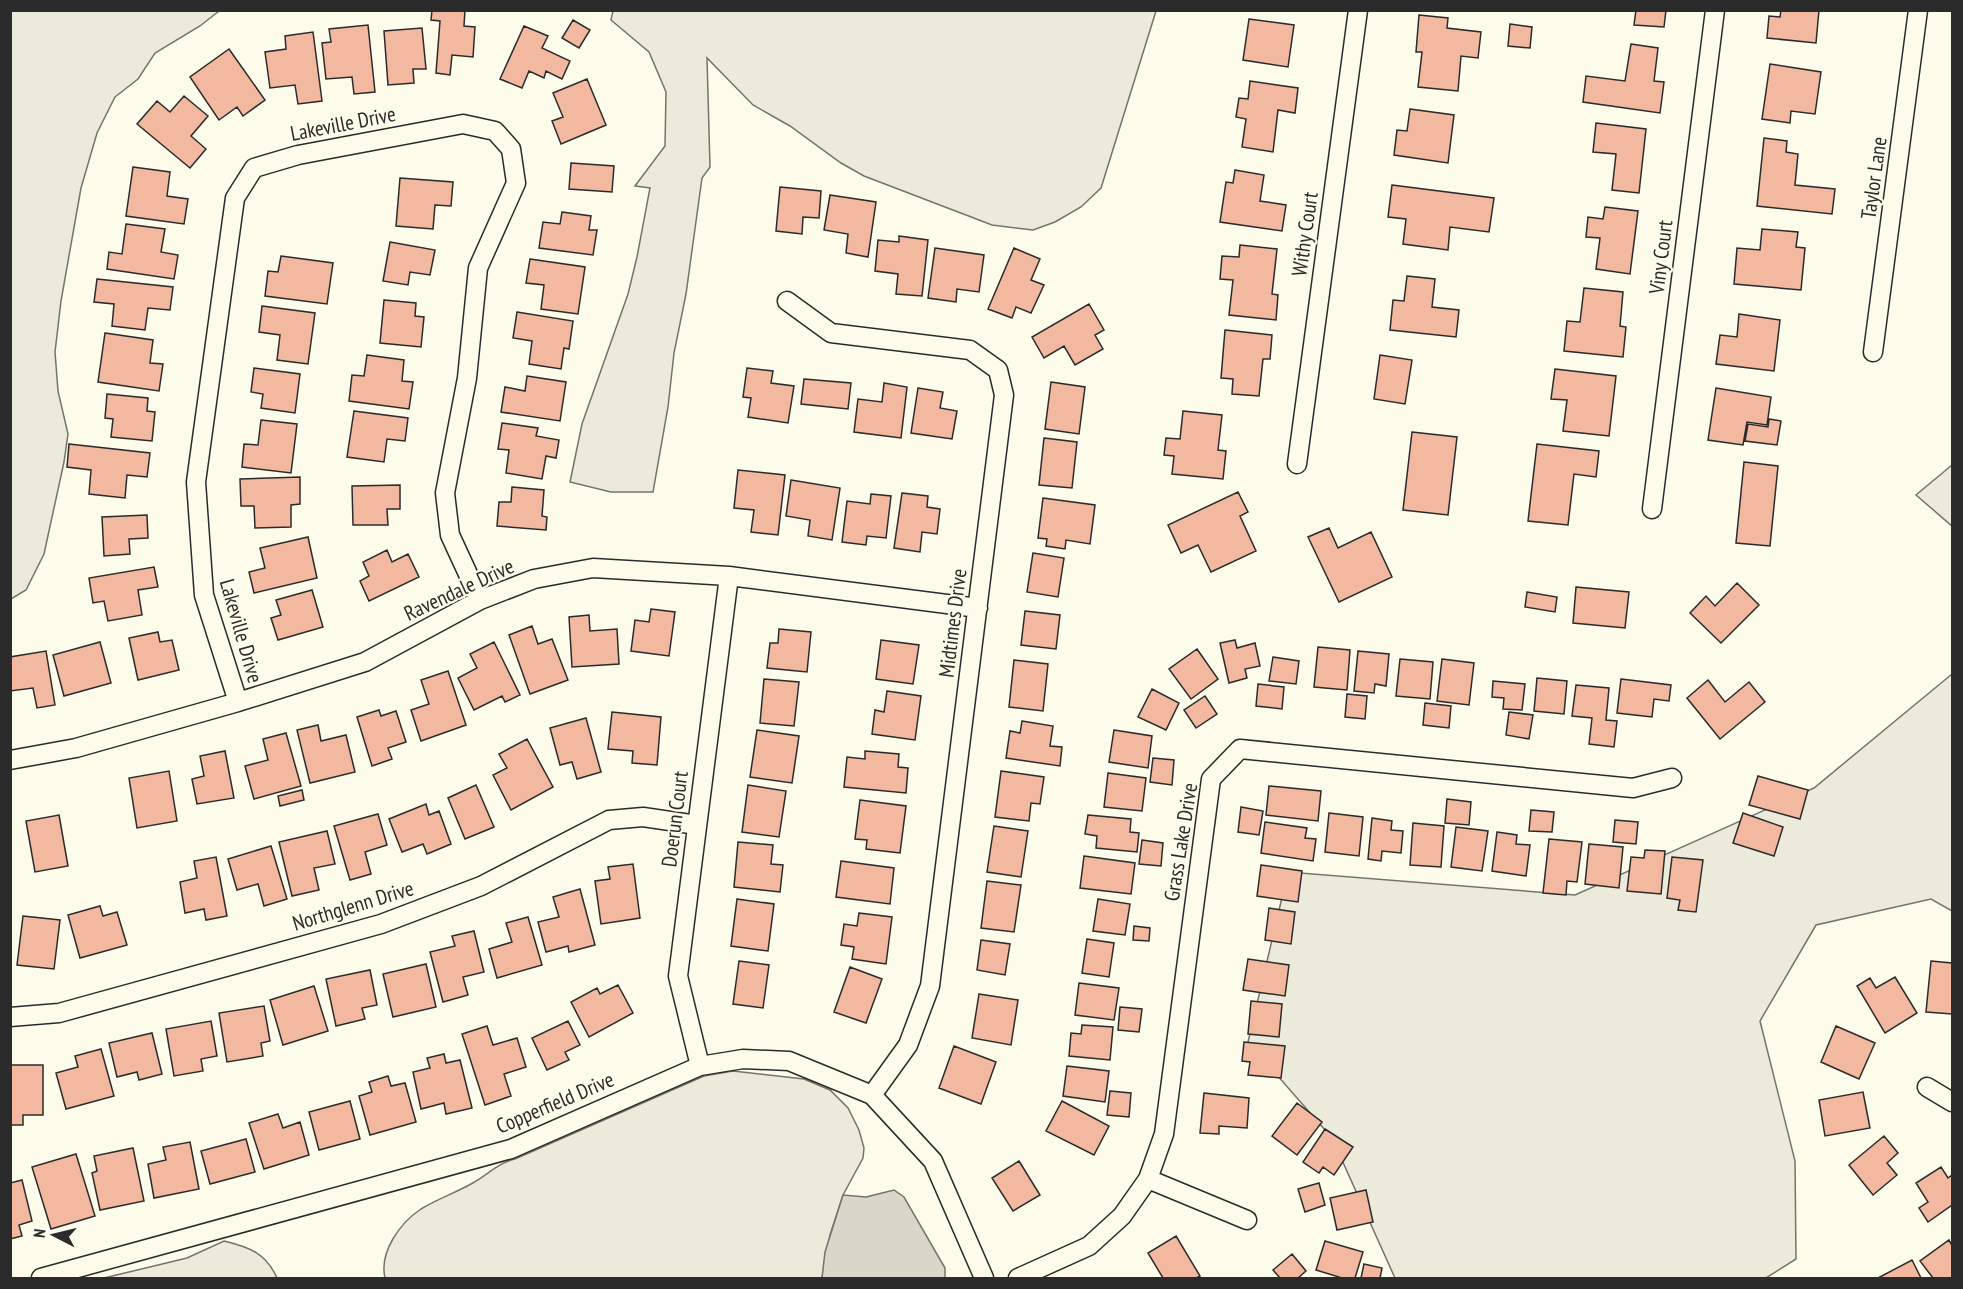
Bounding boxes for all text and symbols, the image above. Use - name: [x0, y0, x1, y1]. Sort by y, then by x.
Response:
- street label: Lakeville Drive: [288, 100, 398, 147]
- street label: Taylor Lane: [1854, 135, 1893, 221]
- street label: Withy Court: [1285, 190, 1324, 278]
- street label: Viny Court: [1642, 218, 1678, 297]
- street label: Ravendale Drive: [400, 552, 518, 627]
- street label: Midtimes Drive: [932, 567, 973, 679]
- street label: Lakeville Drive: [214, 576, 269, 686]
- street label: Doerun Court: [655, 769, 694, 869]
- street label: Grass Lake Drive: [1158, 781, 1203, 903]
- street label: Northglenn Drive: [289, 874, 417, 937]
- street label: Copperfield Drive: [492, 1066, 618, 1139]
- north arrow: [24, 1205, 84, 1265]
- text: N: [29, 1228, 50, 1239]

